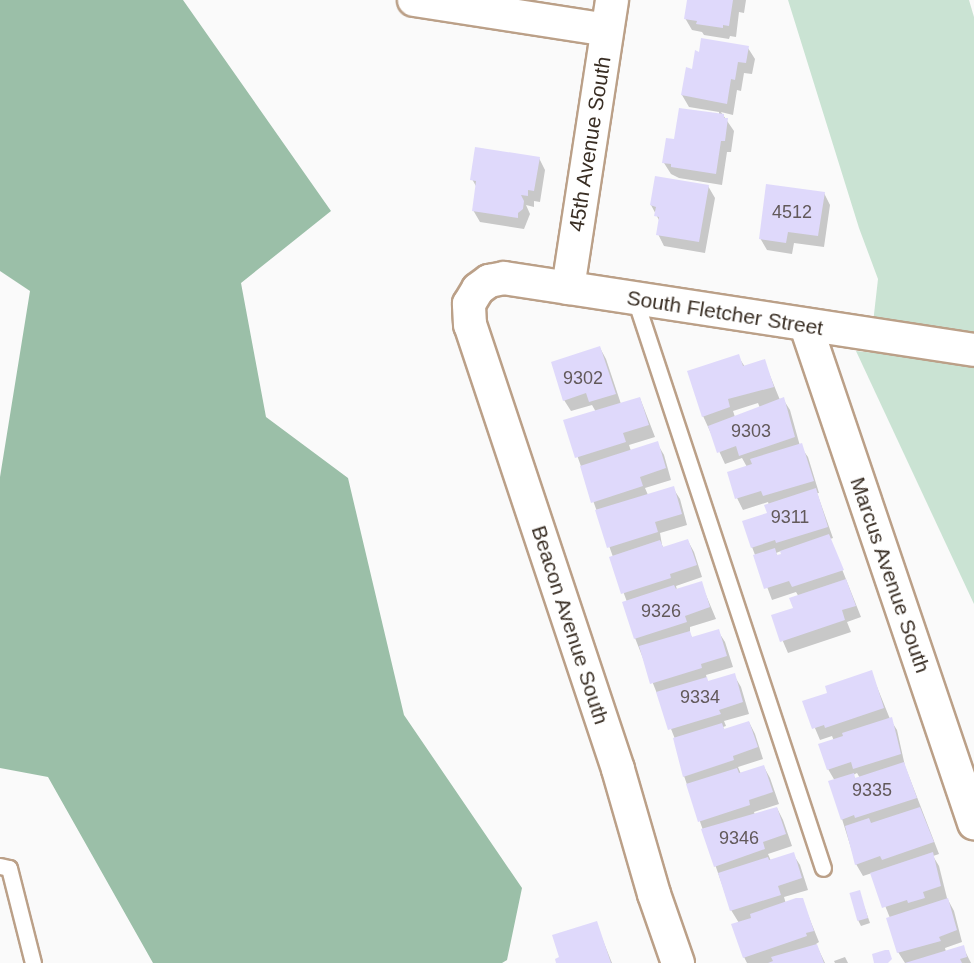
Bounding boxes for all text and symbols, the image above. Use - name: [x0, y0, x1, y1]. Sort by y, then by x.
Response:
- street label: 45th Avenue South: [564, 54, 616, 234]
- house number: 4512: [772, 201, 812, 223]
- street label: South Fletcher Street: [625, 285, 825, 341]
- house number: 9302: [563, 367, 603, 389]
- house number: 9303: [731, 420, 771, 442]
- street label: Marcus Avenue South: [845, 473, 935, 677]
- house number: 9311: [771, 506, 809, 528]
- street label: Beacon Avenue South: [526, 522, 614, 728]
- house number: 9326: [641, 600, 681, 622]
- house number: 9334: [680, 686, 720, 708]
- house number: 9335: [852, 779, 892, 801]
- house number: 9346: [719, 827, 759, 849]

